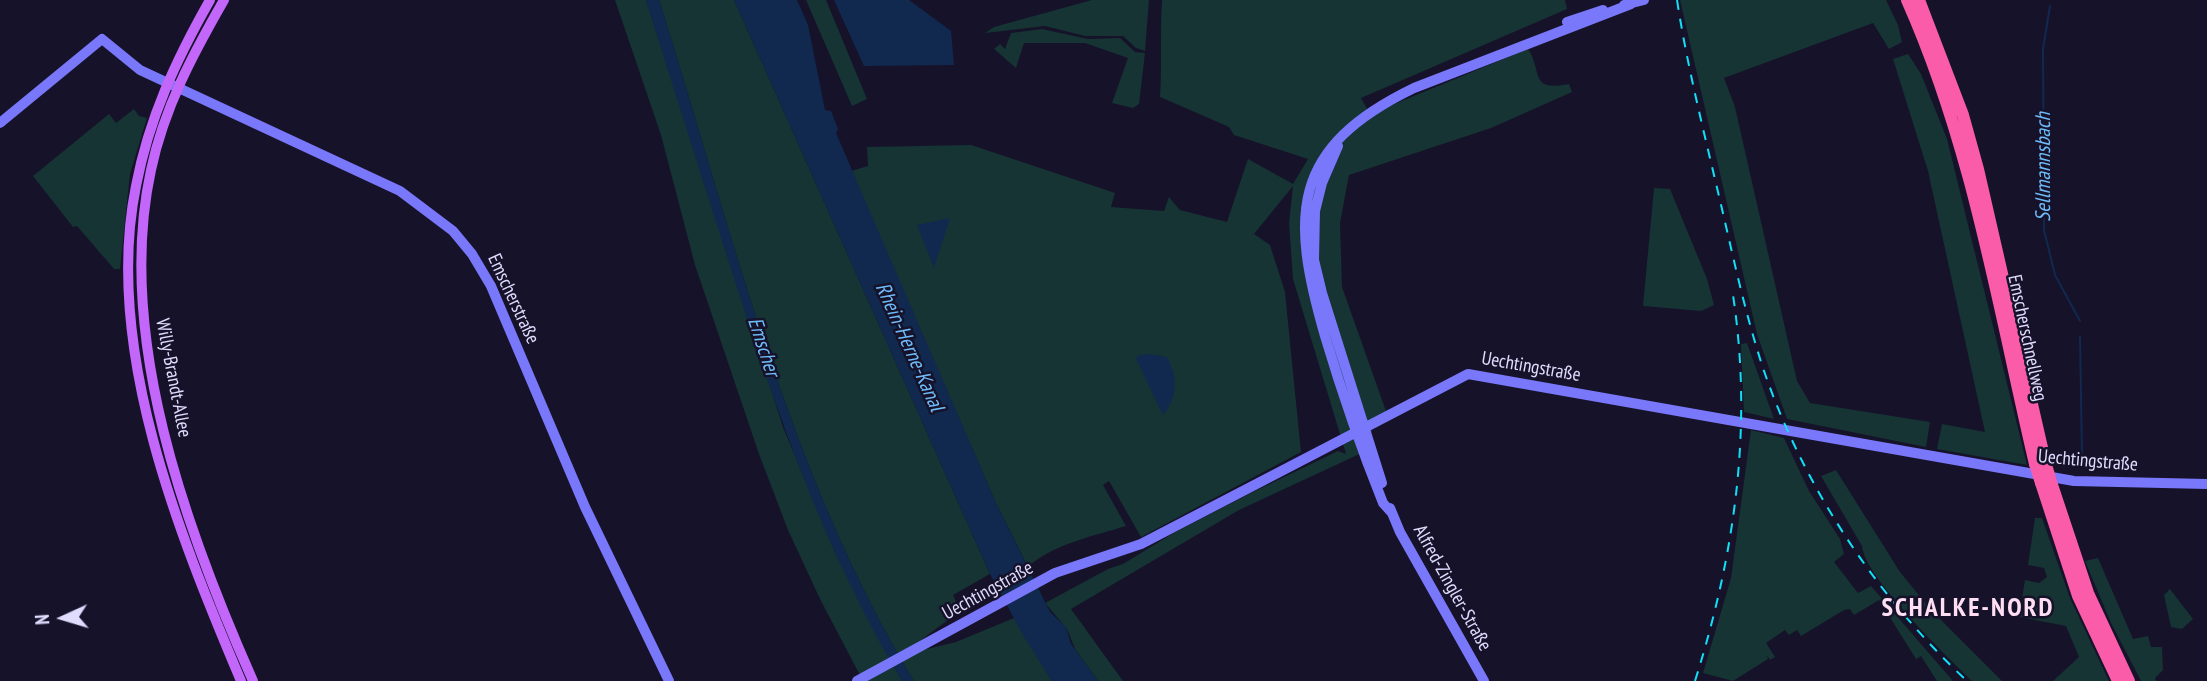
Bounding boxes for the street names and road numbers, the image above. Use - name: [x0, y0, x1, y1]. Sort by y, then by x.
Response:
- street label: Emscherstraße: [482, 250, 544, 348]
- street label: Emscherschnellweg: [2002, 273, 2052, 403]
- street label: Willy-Brandt-Allee: [150, 317, 196, 439]
- street label: Uechtingstraße: [1480, 347, 1582, 387]
- street label: Uechtingstraße: [2037, 445, 2139, 477]
- street label: Alfred-Zingler-Straße: [1408, 521, 1496, 655]
- street label: Uechtingstraße: [939, 557, 1037, 625]

